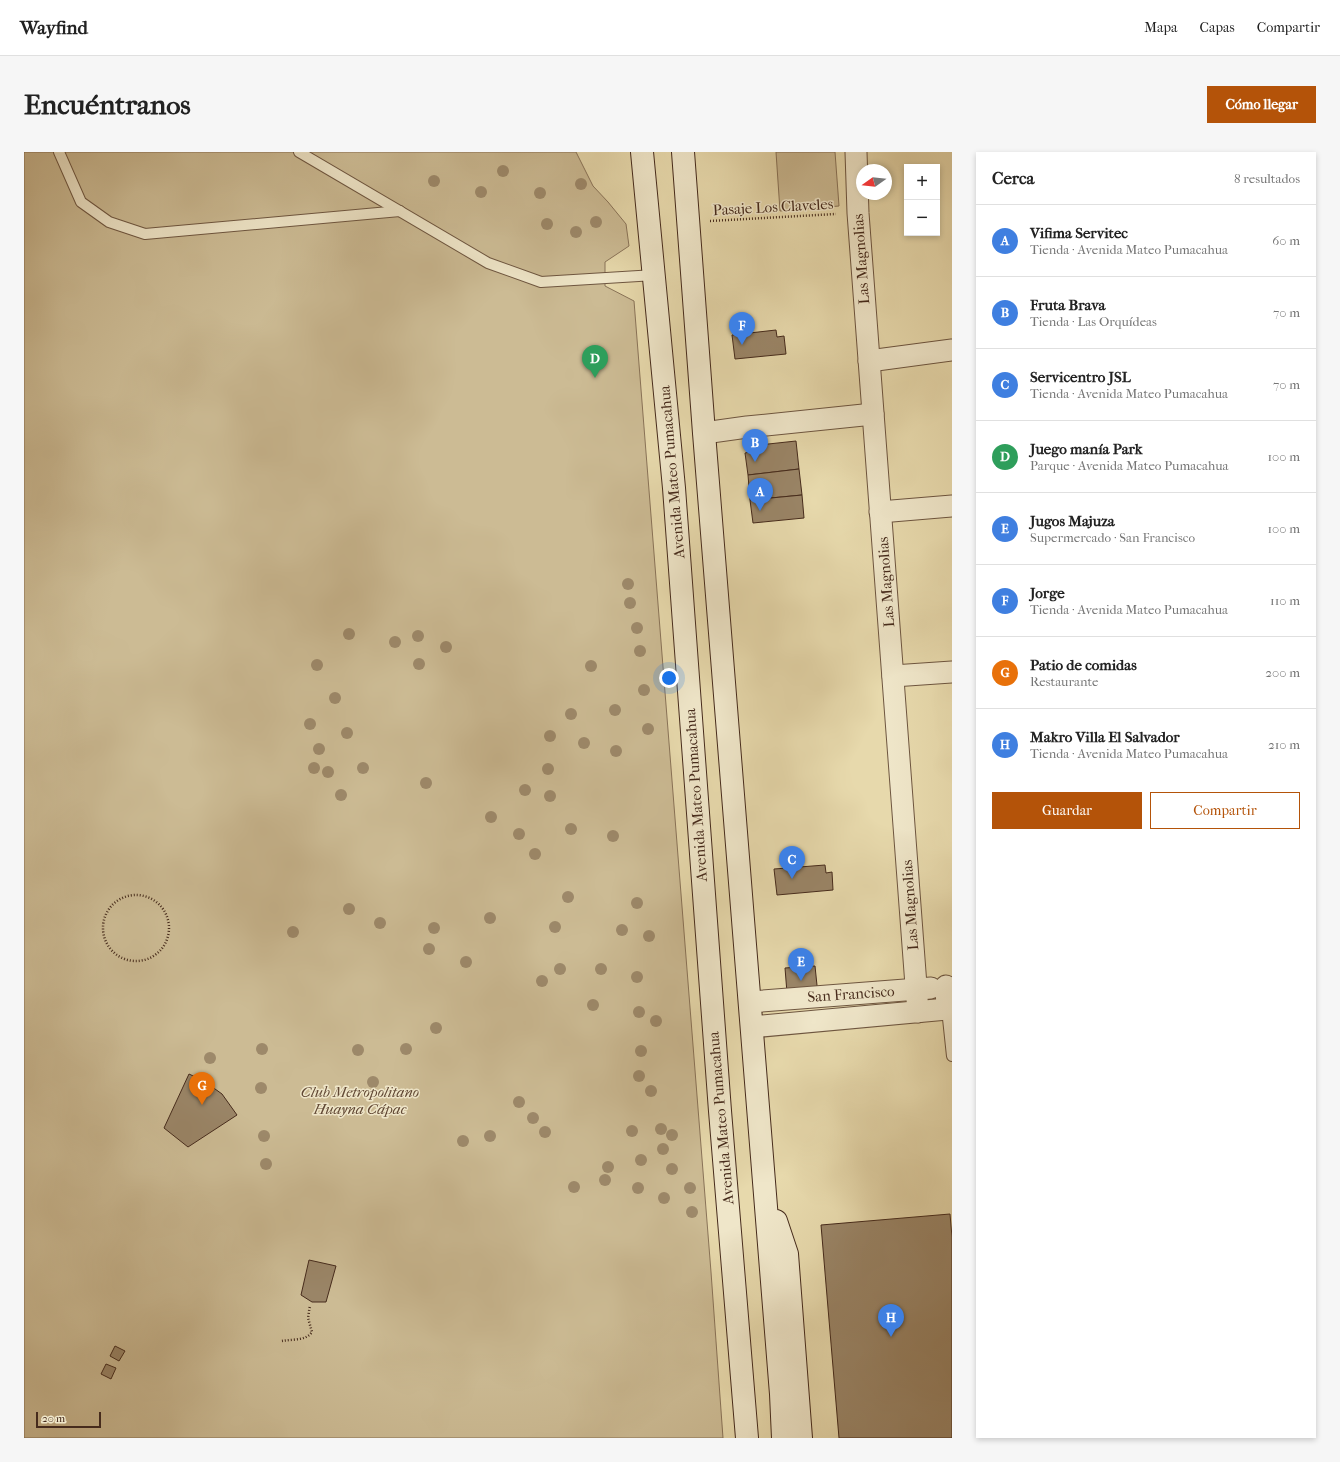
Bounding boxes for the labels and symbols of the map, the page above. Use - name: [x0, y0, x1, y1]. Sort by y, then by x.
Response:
- north arrow: [856, 164, 892, 200]
- street label: Pasaje Los Claveles: [712, 195, 834, 219]
- street label: Las Magnolias: [849, 213, 873, 305]
- pin: F: [729, 312, 755, 345]
- pin: D: [582, 345, 608, 378]
- street label: Avenida Mateo Pumacahua: [655, 384, 689, 560]
- pin: B: [742, 429, 768, 462]
- pin: A: [747, 478, 773, 511]
- street label: Las Magnolias: [874, 536, 898, 628]
- your location: [659, 668, 679, 688]
- street label: Avenida Mateo Pumacahua: [681, 707, 711, 883]
- pin: C: [779, 846, 805, 879]
- street label: Las Magnolias: [898, 859, 922, 951]
- pin: E: [788, 948, 814, 981]
- street label: San Francisco: [807, 982, 896, 1006]
- street label: Avenida Mateo Pumacahua: [704, 1030, 738, 1206]
- pin: G: [189, 1072, 215, 1105]
- park label: Club Metropolitano Huayna Cápac: [301, 1083, 419, 1118]
- pin: H: [878, 1304, 904, 1337]
- scale bar: [36, 1410, 101, 1429]

